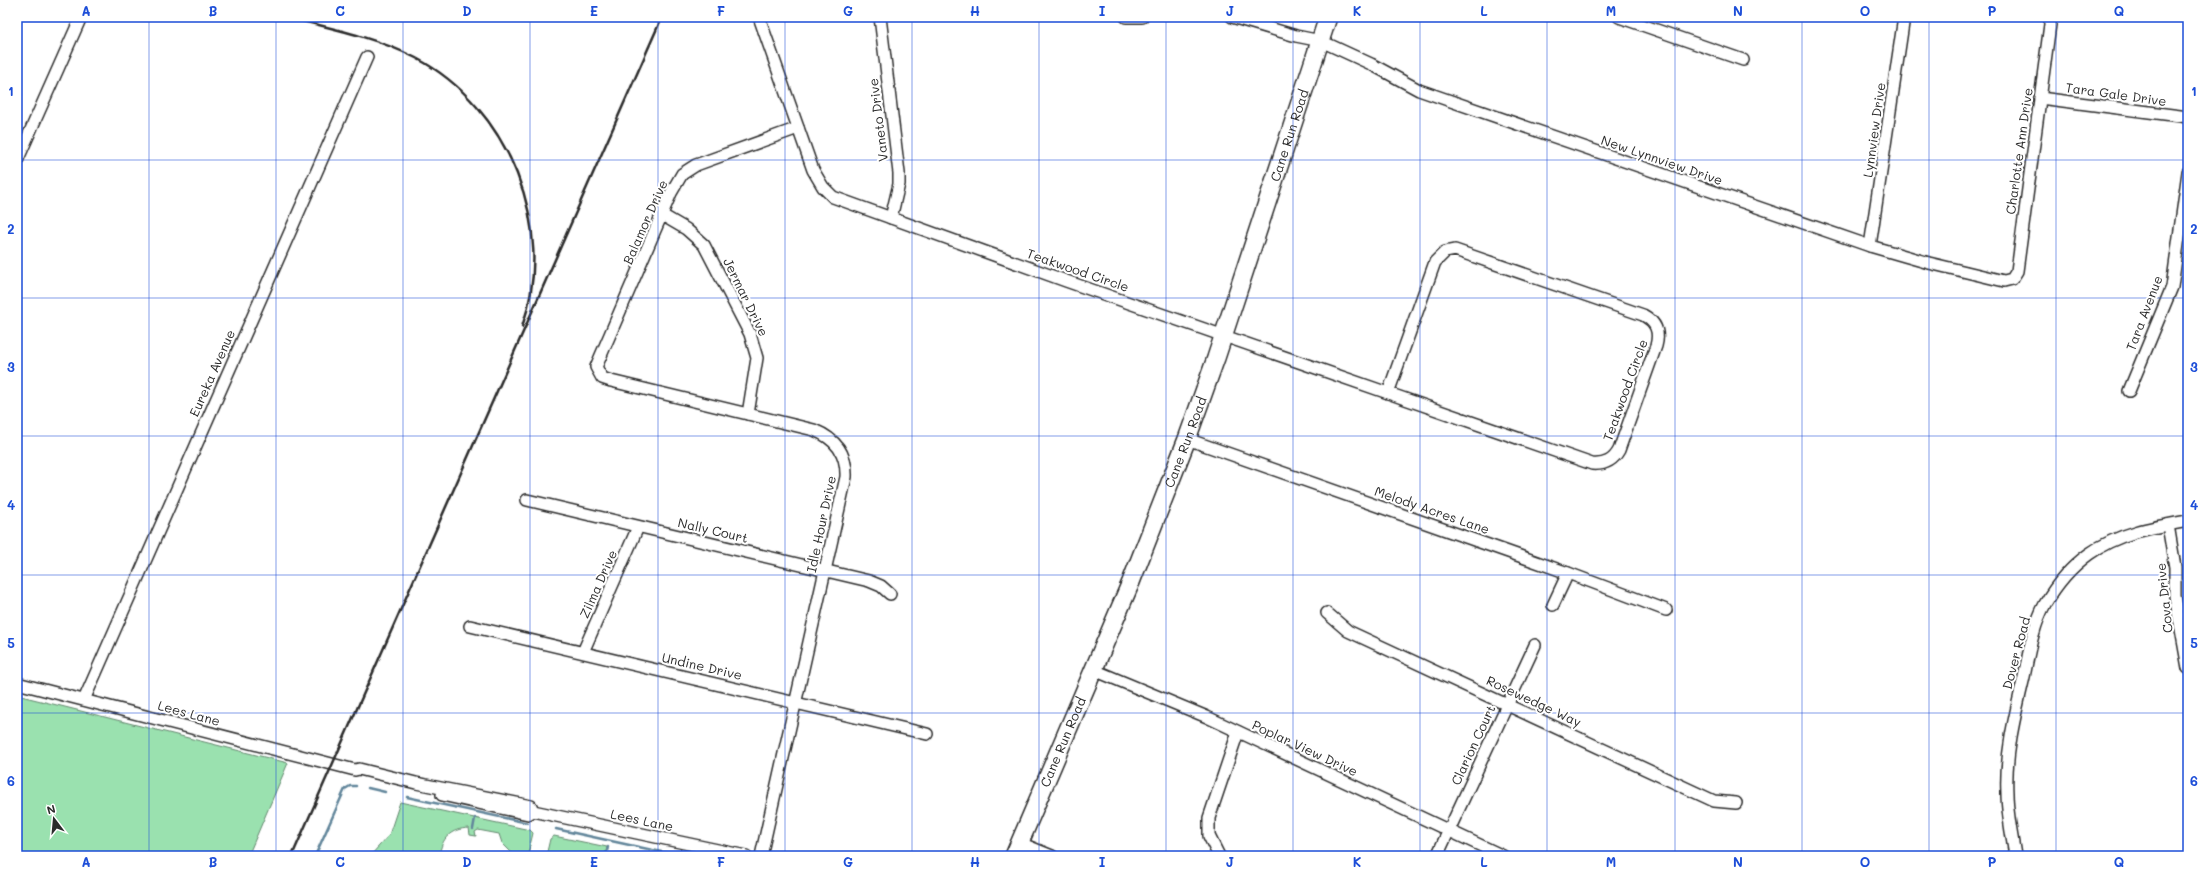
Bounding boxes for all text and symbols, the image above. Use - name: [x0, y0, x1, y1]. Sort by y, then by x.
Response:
- text: A: [81, 2, 91, 19]
- text: B: [209, 2, 218, 19]
- text: C: [335, 2, 345, 19]
- text: D: [462, 2, 472, 19]
- text: E: [590, 2, 598, 19]
- text: F: [717, 2, 725, 19]
- text: G: [843, 2, 853, 19]
- text: H: [970, 2, 980, 19]
- text: I: [1099, 2, 1106, 19]
- text: J: [1226, 2, 1234, 19]
- text: K: [1353, 2, 1362, 19]
- text: L: [1480, 2, 1488, 19]
- text: M: [1606, 2, 1616, 19]
- text: N: [1733, 2, 1743, 19]
- text: O: [1860, 2, 1870, 19]
- text: P: [1988, 2, 1997, 19]
- text: Q: [2114, 2, 2124, 19]
- street label: Vaneto Drive: [864, 78, 891, 163]
- street label: Tara Gale Drive: [2065, 78, 2168, 109]
- street label: Lynnview Drive: [1858, 81, 1889, 178]
- text: 1: [8, 82, 14, 99]
- text: 1: [2191, 82, 2197, 99]
- street label: Charlotte Ann Drive: [2001, 86, 2036, 215]
- street label: Cane Run Road: [1266, 87, 1312, 183]
- street label: New Lynnview Drive: [1599, 131, 1725, 188]
- street label: Balamor Drive: [618, 177, 671, 267]
- text: 2: [7, 220, 15, 237]
- text: 2: [2190, 220, 2198, 237]
- street label: Teakwood Circle: [1025, 244, 1131, 295]
- street label: Jermar Drive: [720, 255, 773, 339]
- street label: Tara Avenue: [2121, 273, 2166, 353]
- street label: Eureka Avenue: [185, 327, 238, 419]
- street label: Teakwood Circle: [1598, 337, 1651, 443]
- text: 3: [7, 358, 15, 375]
- text: 3: [2190, 358, 2198, 375]
- street label: Cane Run Road: [1160, 394, 1210, 490]
- street label: Idle Hour Drive: [802, 474, 839, 574]
- street label: Melody Acres Lane: [1372, 482, 1492, 537]
- text: 4: [7, 496, 15, 513]
- text: 4: [2190, 496, 2198, 513]
- street label: Nally Court: [676, 513, 750, 546]
- street label: Zilma Drive: [575, 547, 620, 621]
- street label: Cova Drive: [2151, 562, 2176, 634]
- street label: Dover Road: [1998, 615, 2033, 691]
- text: 5: [7, 634, 15, 651]
- text: 5: [2190, 634, 2198, 651]
- street label: Undine Drive: [660, 648, 744, 683]
- street label: Rosewedge Way: [1484, 671, 1585, 730]
- street label: Cane Run Road: [1036, 694, 1089, 789]
- street label: Lees Lane: [156, 696, 222, 729]
- street label: Clarion Court: [1447, 702, 1499, 788]
- street label: Poplar View Drive: [1250, 716, 1361, 779]
- text: 6: [7, 772, 15, 789]
- text: 6: [2190, 772, 2198, 789]
- north arrow: [34, 799, 74, 839]
- text: N: [45, 801, 57, 817]
- street label: Lees Lane: [609, 805, 675, 834]
- text: A: [81, 853, 91, 870]
- text: B: [209, 853, 218, 870]
- text: C: [335, 853, 345, 870]
- text: D: [462, 853, 472, 870]
- text: E: [590, 853, 598, 870]
- text: F: [717, 853, 725, 870]
- text: G: [843, 853, 853, 870]
- text: H: [970, 853, 980, 870]
- text: I: [1099, 853, 1106, 870]
- text: J: [1226, 853, 1234, 870]
- text: K: [1353, 853, 1362, 870]
- text: L: [1480, 853, 1488, 870]
- text: M: [1606, 853, 1616, 870]
- text: N: [1733, 853, 1743, 870]
- text: O: [1860, 853, 1870, 870]
- text: P: [1988, 853, 1997, 870]
- text: Q: [2114, 853, 2124, 870]

